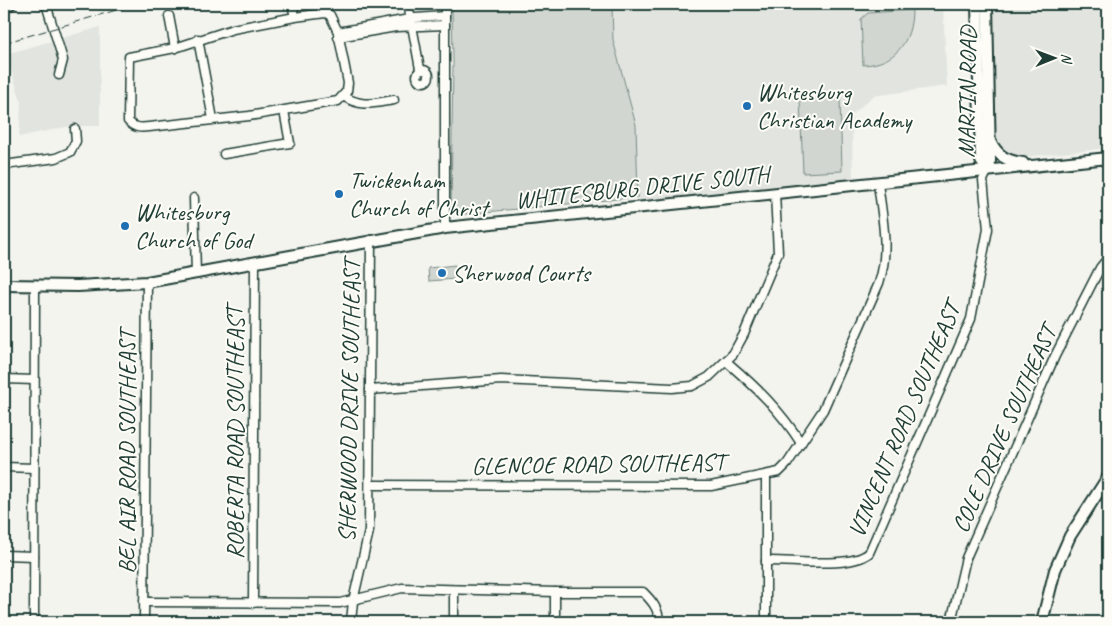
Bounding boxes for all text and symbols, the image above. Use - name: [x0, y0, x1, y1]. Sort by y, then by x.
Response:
- street label: MARTIN ROAD: [951, 24, 983, 158]
- north arrow: [1030, 32, 1080, 82]
- text: N: [1058, 53, 1075, 65]
- place label: Whitesburg Christian Academy: [757, 77, 913, 135]
- marker: Whitesburg Christian Academy: [741, 100, 753, 112]
- street label: WHITESBURG DRIVE SOUTH: [514, 158, 775, 215]
- place label: Twickenham Church of Christ: [349, 165, 491, 223]
- marker: Twickenham Church of Christ: [333, 188, 345, 200]
- place label: Whitesburg Church of God: [135, 197, 255, 255]
- marker: Whitesburg Church of God: [119, 220, 131, 232]
- street label: SHERWOOD DRIVE SOUTHEAST: [332, 254, 367, 543]
- place label: Sherwood Courts: [452, 258, 593, 288]
- marker: Sherwood Courts: [436, 267, 448, 279]
- street label: VINCENT ROAD SOUTHEAST: [841, 293, 969, 542]
- street label: ROBERTA ROAD SOUTHEAST: [220, 301, 250, 559]
- street label: COLE DRIVE SOUTHEAST: [945, 316, 1065, 537]
- street label: BEL AIR ROAD SOUTHEAST: [112, 325, 142, 574]
- street label: GLENCOE ROAD SOUTHEAST: [471, 447, 731, 481]

